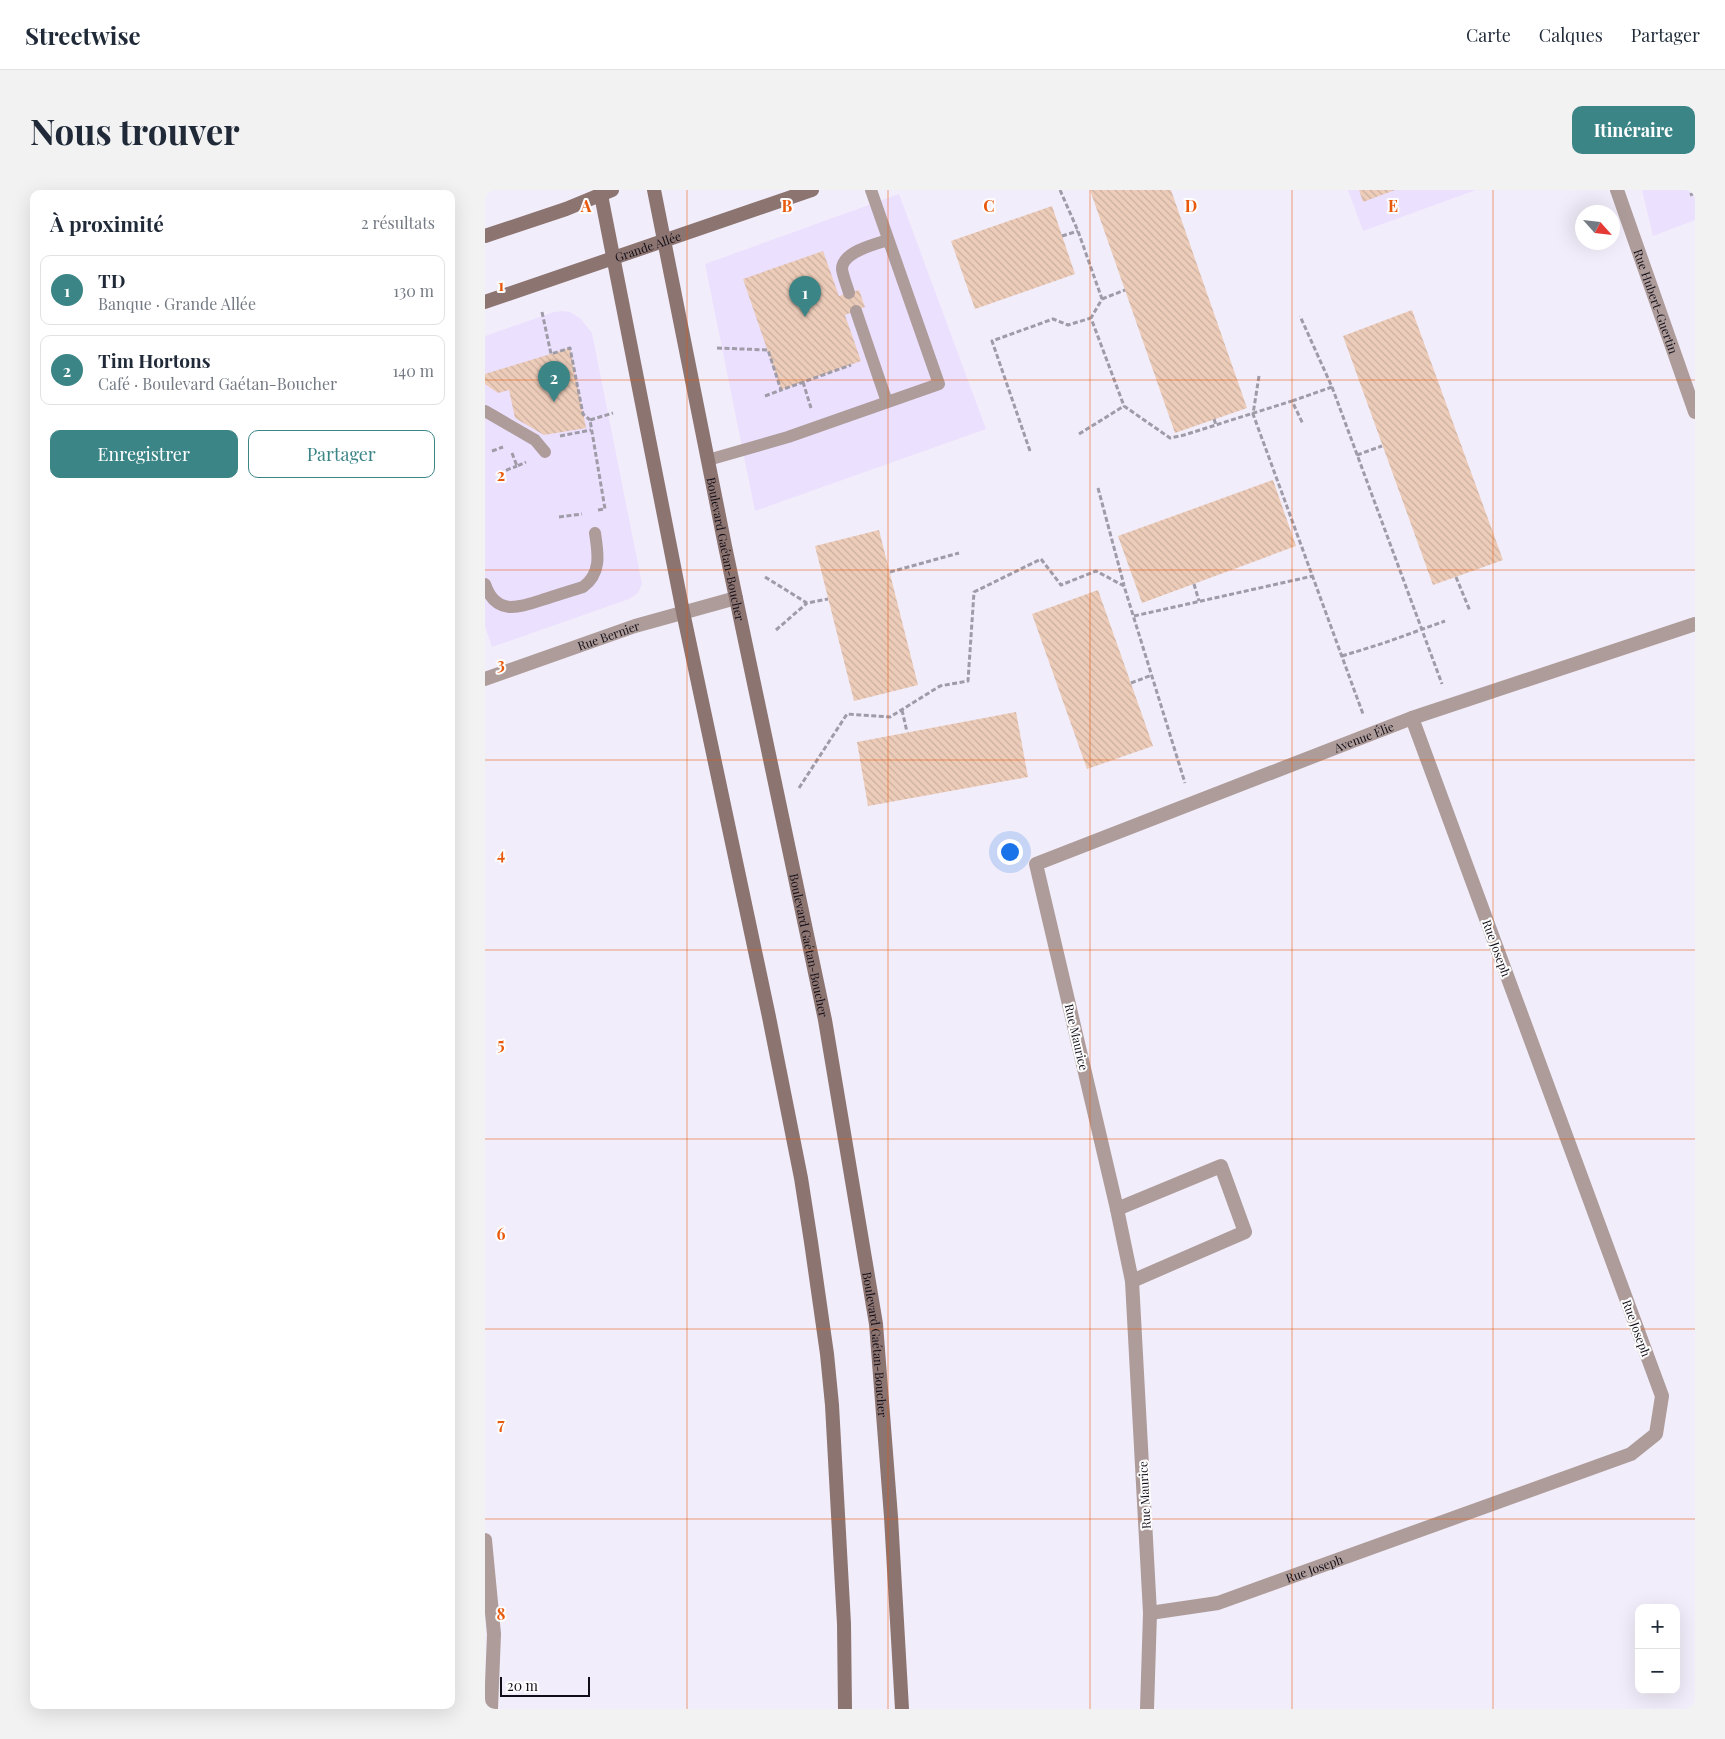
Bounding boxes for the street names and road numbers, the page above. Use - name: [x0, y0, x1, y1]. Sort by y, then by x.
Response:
- street label: Grande Allée: [612, 228, 683, 265]
- street label: Rue Hubert-Guertin: [1630, 247, 1682, 356]
- street label: Boulevard Gaétan-Boucher: [703, 476, 749, 623]
- street label: Rue Bernier: [575, 617, 642, 654]
- street label: Avenue Élie: [1331, 718, 1396, 756]
- street label: Boulevard Gaétan-Boucher: [786, 872, 832, 1019]
- street label: Rue Joseph: [1479, 917, 1515, 979]
- street label: Rue Maurice: [1062, 1002, 1092, 1072]
- street label: Boulevard Gaétan-Boucher: [859, 1271, 891, 1418]
- street label: Rue Joseph: [1619, 1297, 1655, 1359]
- street label: Rue Maurice: [1134, 1461, 1154, 1529]
- street label: Rue Joseph: [1283, 1551, 1345, 1586]

